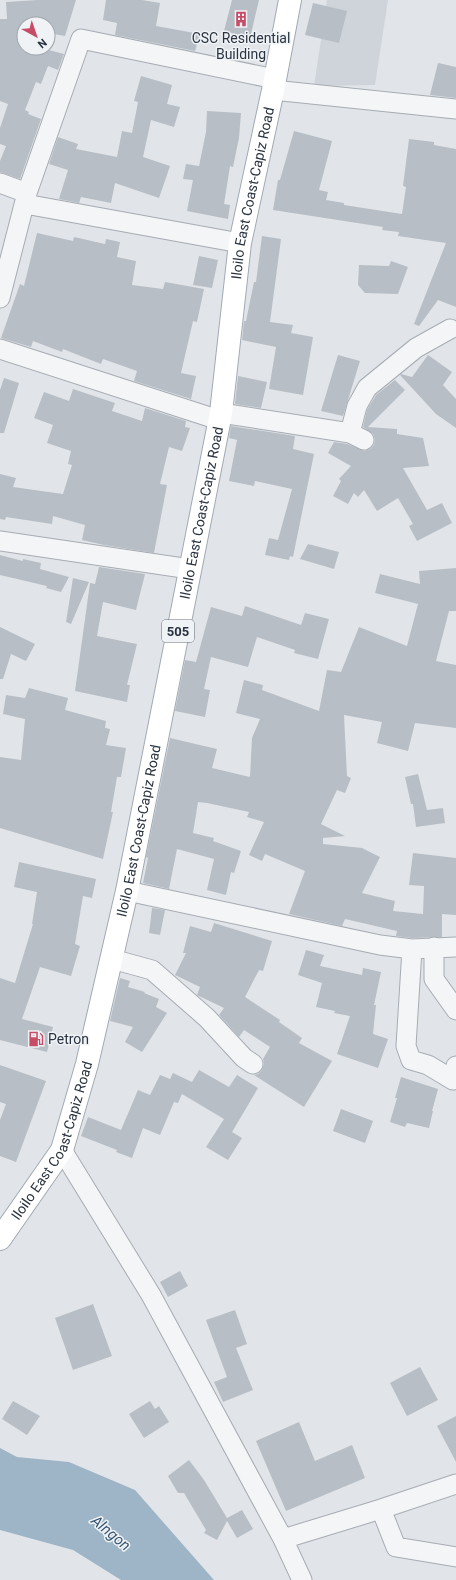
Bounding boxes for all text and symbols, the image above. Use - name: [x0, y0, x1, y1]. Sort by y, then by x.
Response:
- building icon: CSC Residential Building: [232, 10, 250, 28]
- north arrow: [16, 16, 56, 56]
- place label: CSC Residential Building: [192, 30, 290, 62]
- text: N: [35, 36, 49, 51]
- street label: Iloilo East Coast-Capiz Road: [228, 106, 277, 280]
- street label: Iloilo East Coast-Capiz Road: [177, 425, 226, 600]
- road number: 505: [162, 620, 194, 642]
- street label: Iloilo East Coast-Capiz Road: [113, 743, 164, 918]
- fuel station icon: Petron: [27, 1030, 45, 1048]
- place label: Petron: [48, 1031, 89, 1047]
- street label: Iloilo East Coast-Capiz Road: [8, 1059, 95, 1223]
- water label: Alngon: [87, 1511, 134, 1555]

